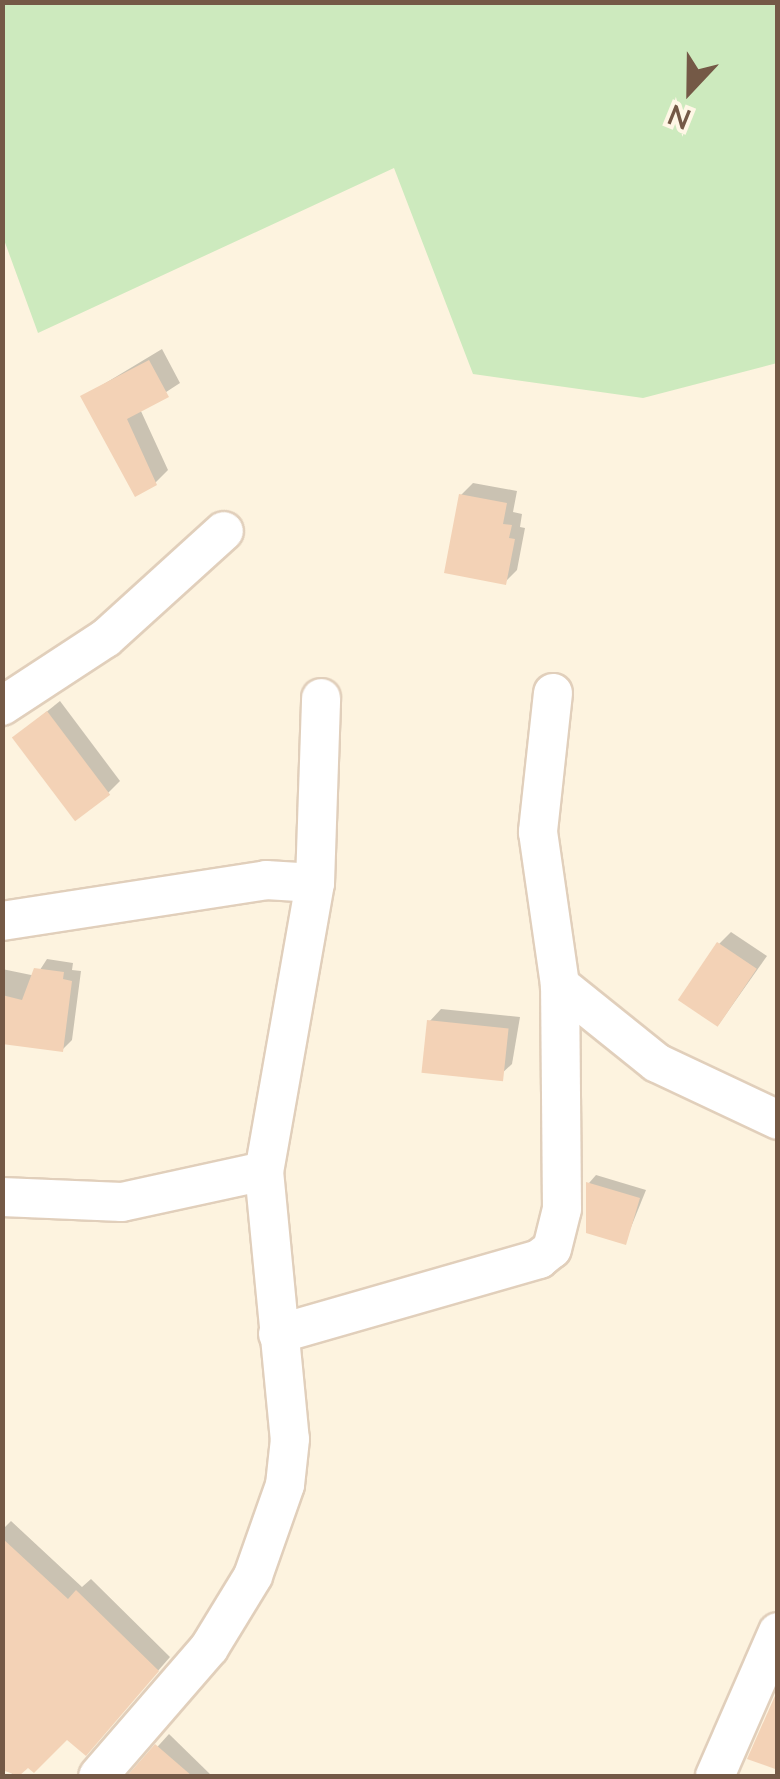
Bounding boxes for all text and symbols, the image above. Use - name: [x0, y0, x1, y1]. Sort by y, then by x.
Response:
- north arrow: [640, 40, 740, 140]
- text: N: [662, 98, 695, 138]

